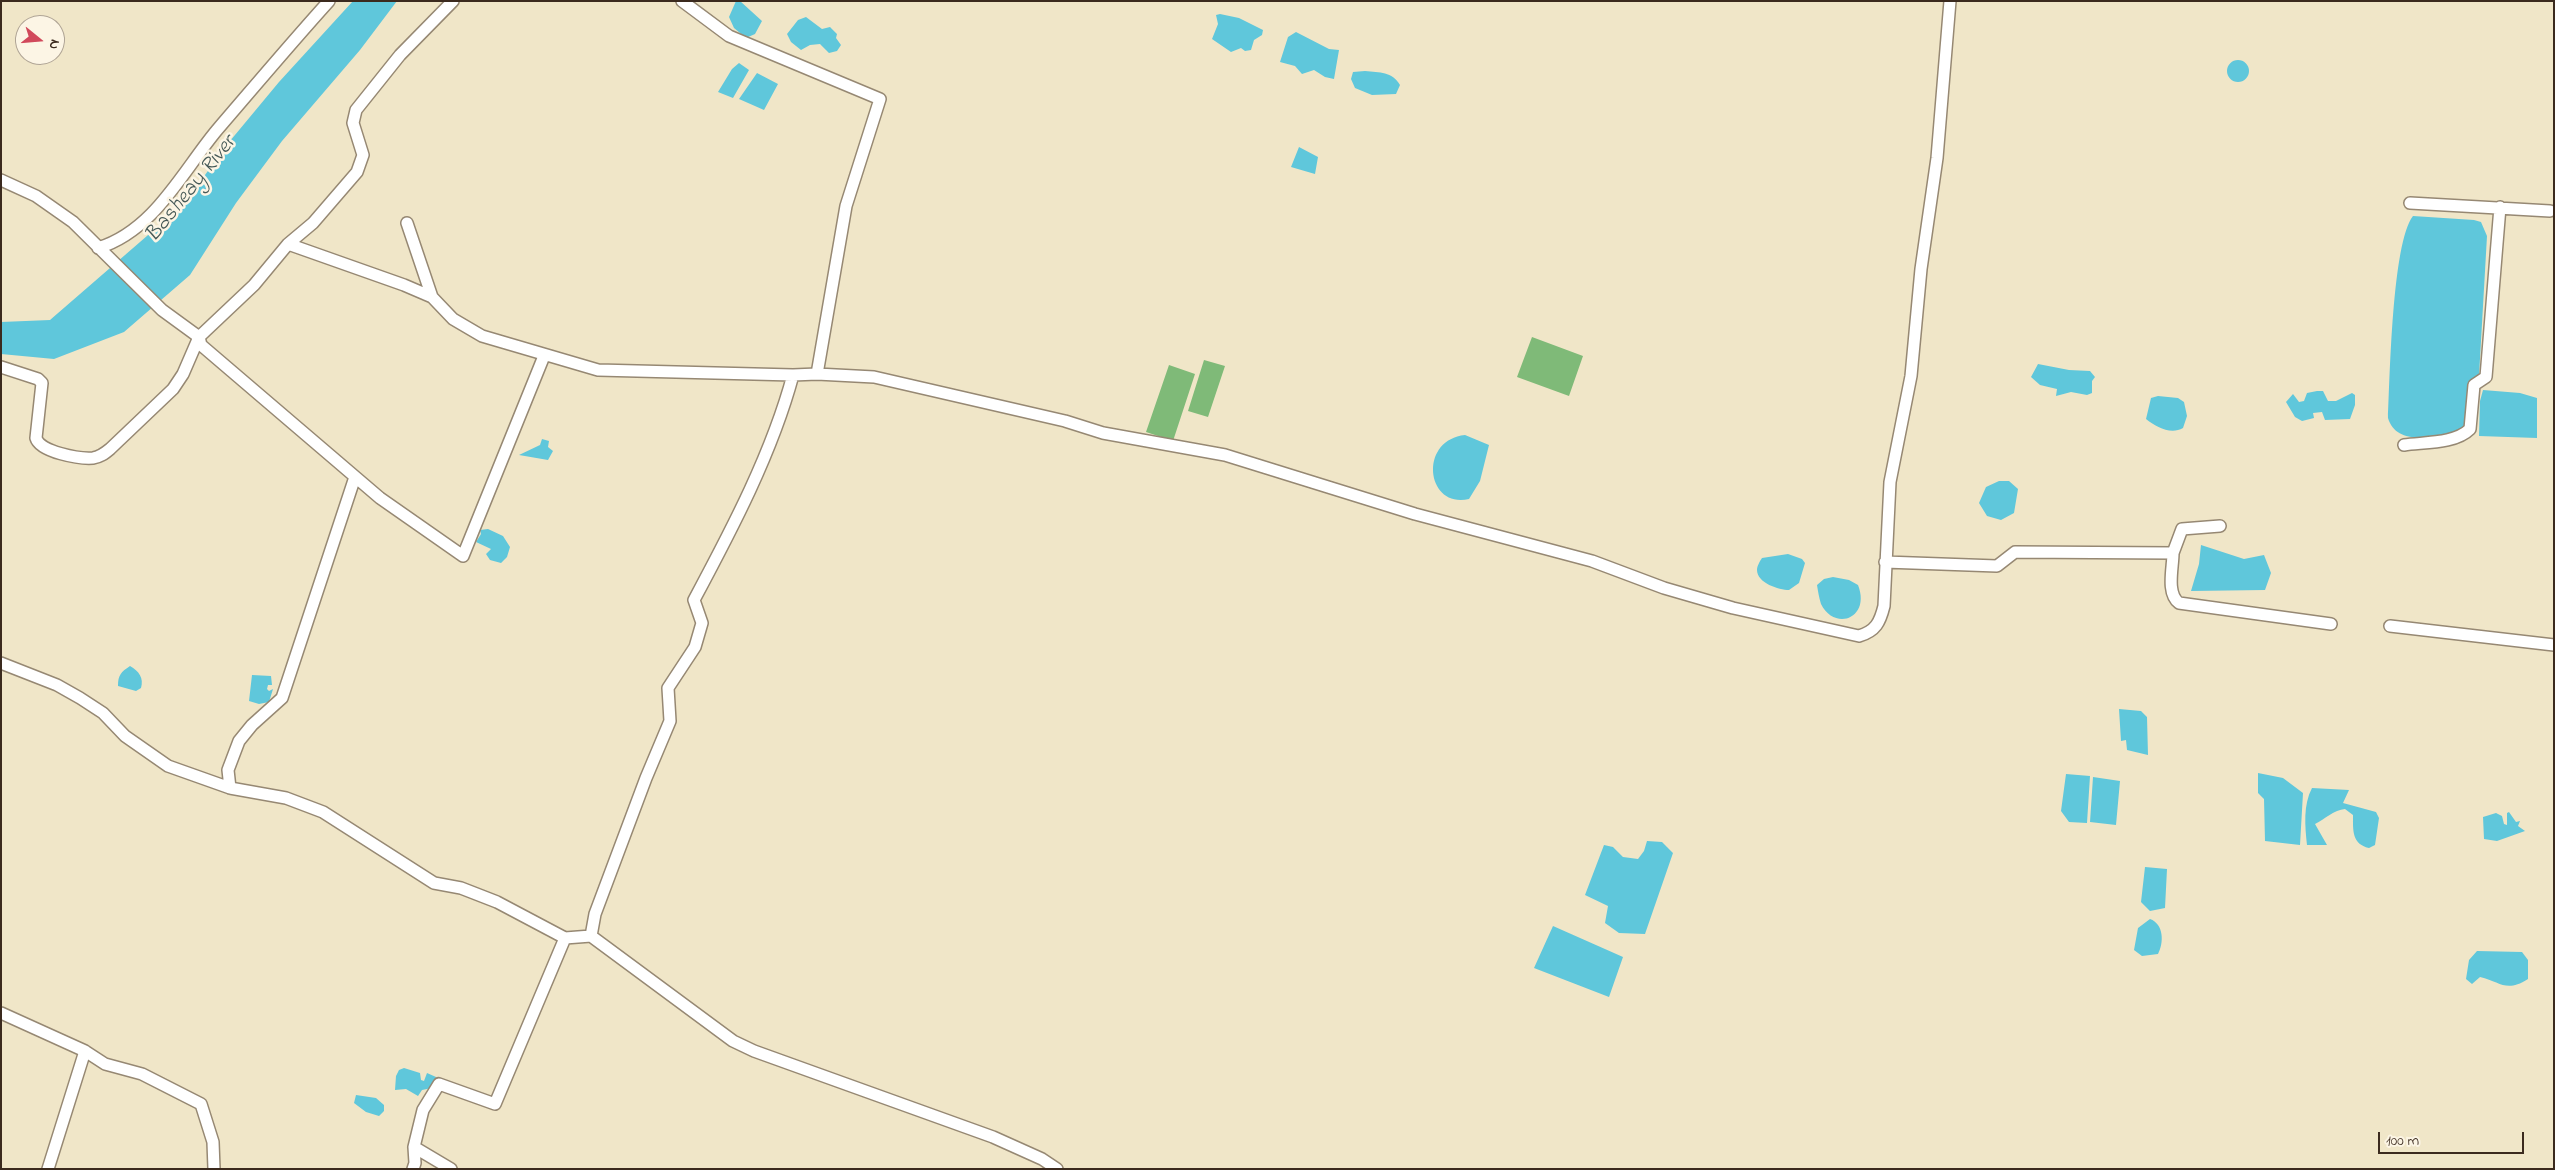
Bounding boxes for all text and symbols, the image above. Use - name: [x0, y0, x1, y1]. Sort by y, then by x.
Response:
- north arrow: [15, 15, 65, 65]
- text: N: [42, 37, 65, 52]
- water label: Basheay River: [141, 131, 243, 249]
- scale bar: [2380, 1122, 2526, 1154]
- text: 100 m: [2386, 1130, 2419, 1152]

